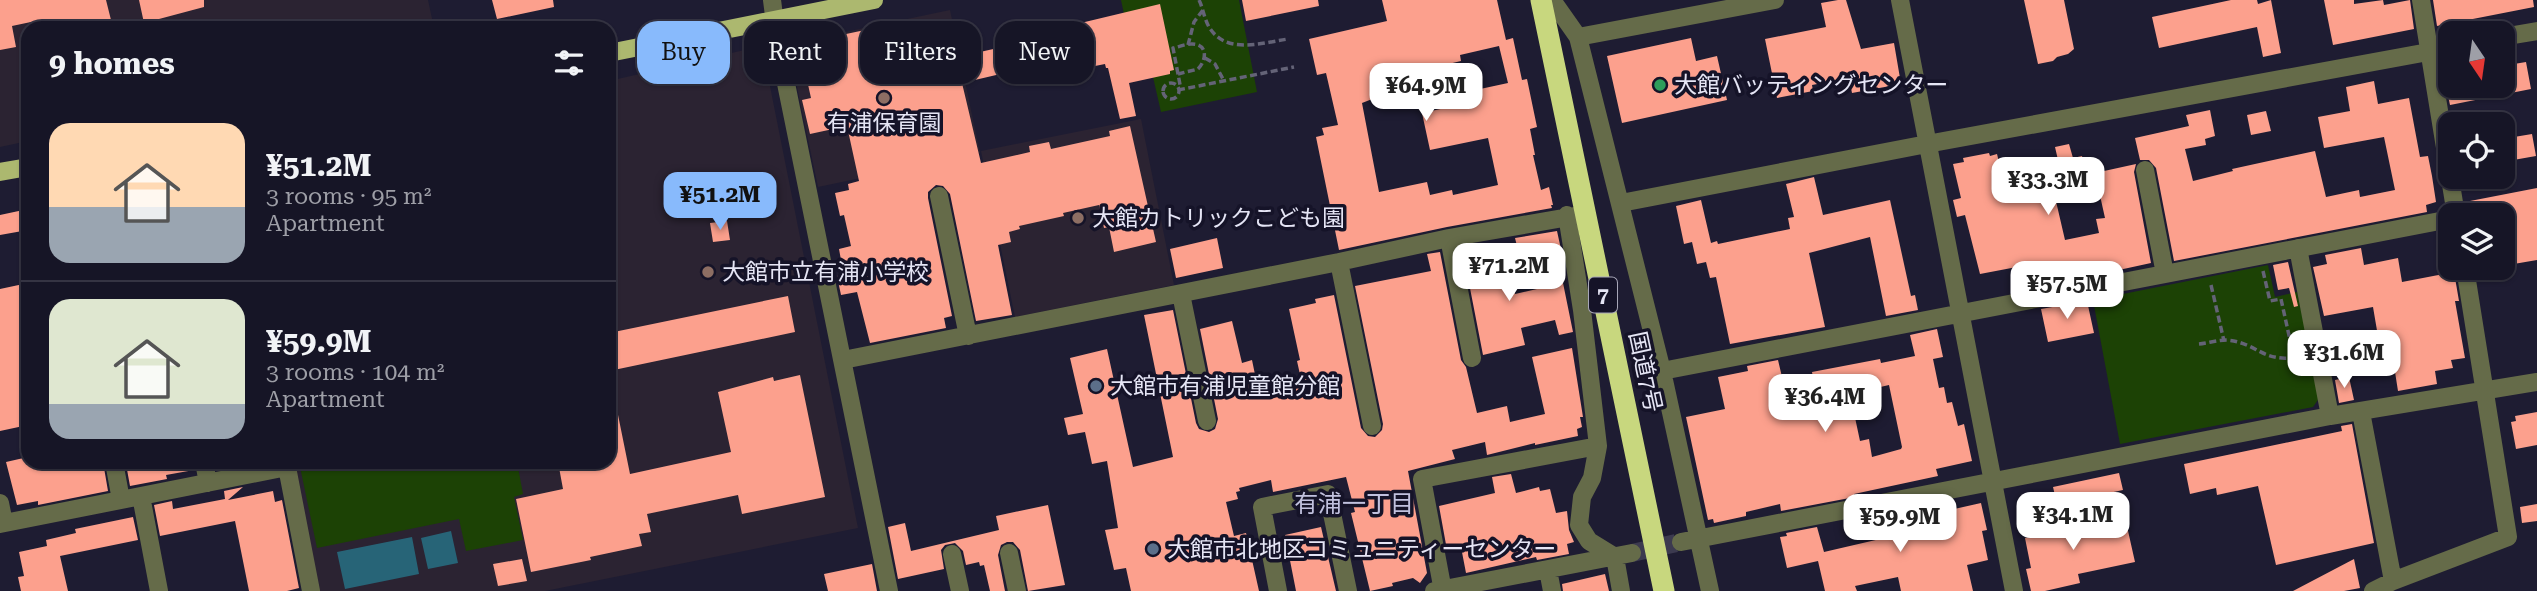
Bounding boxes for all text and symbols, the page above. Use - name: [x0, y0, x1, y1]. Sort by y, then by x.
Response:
- chip: Buy: [637, 21, 730, 84]
- chip: Rent: [744, 21, 846, 84]
- chip: Filters: [860, 21, 981, 84]
- chip: New: [995, 21, 1094, 84]
- north arrow: [2438, 21, 2515, 98]
- map controls: [2438, 21, 2515, 280]
- icon: filters: [550, 44, 588, 82]
- text: 9 homes: [49, 46, 175, 81]
- pin: ¥64.9M: [1369, 64, 1483, 123]
- text: ¥64.9M: [1386, 72, 1466, 99]
- place label: 大館バッティングセンター: [1674, 72, 1949, 99]
- marker: 大館バッティングセンター: [1652, 77, 1668, 93]
- marker: 有浦保育園: [876, 90, 892, 106]
- place label: 有浦保育園: [827, 110, 942, 137]
- button: locate: [2438, 112, 2515, 189]
- text: ¥51.2M: [266, 148, 372, 183]
- icon: home: [105, 151, 189, 235]
- pin: ¥33.3M: [1991, 158, 2105, 217]
- text: ¥33.3M: [2008, 166, 2088, 193]
- pin: ¥51.2M: [663, 173, 777, 232]
- text: ¥51.2M: [680, 181, 760, 208]
- text: 3 rooms · 95 m²: [266, 183, 432, 210]
- button: layers: [2438, 203, 2515, 280]
- place label: 大館カトリックこども園: [1092, 205, 1345, 232]
- text: Apartment: [266, 210, 385, 237]
- marker: 大館カトリックこども園: [1070, 210, 1086, 226]
- pin: ¥71.2M: [1452, 244, 1566, 303]
- text: ¥71.2M: [1469, 252, 1549, 279]
- place label: 大館市立有浦小学校: [722, 259, 929, 286]
- pin: ¥57.5M: [2010, 262, 2124, 321]
- marker: 大館市立有浦小学校: [700, 264, 716, 280]
- text: ¥57.5M: [2027, 270, 2107, 297]
- road number: 7: [1589, 278, 1617, 312]
- text: ¥59.9M: [266, 324, 372, 359]
- icon: home: [105, 327, 189, 411]
- street label: 国道7号: [1623, 329, 1667, 415]
- pin: ¥31.6M: [2287, 330, 2401, 390]
- text: ¥31.6M: [2304, 339, 2384, 366]
- text: 3 rooms · 104 m²: [266, 359, 444, 386]
- place label: 大館市有浦児童館分館: [1110, 373, 1340, 400]
- pin: ¥36.4M: [1768, 374, 1882, 434]
- marker: 大館市有浦児童館分館: [1088, 378, 1104, 394]
- text: ¥36.4M: [1785, 383, 1865, 410]
- text: Apartment: [266, 386, 385, 413]
- district label: 有浦一丁目: [1294, 490, 1414, 518]
- pin: ¥34.1M: [2016, 492, 2130, 552]
- pin: ¥59.9M: [1843, 494, 1957, 554]
- text: ¥34.1M: [2033, 501, 2113, 528]
- text: ¥59.9M: [1860, 503, 1940, 530]
- place label: 大館市北地区コミュニティーセンター: [1167, 536, 1557, 563]
- marker: 大館市北地区コミュニティーセンター: [1145, 541, 1161, 557]

